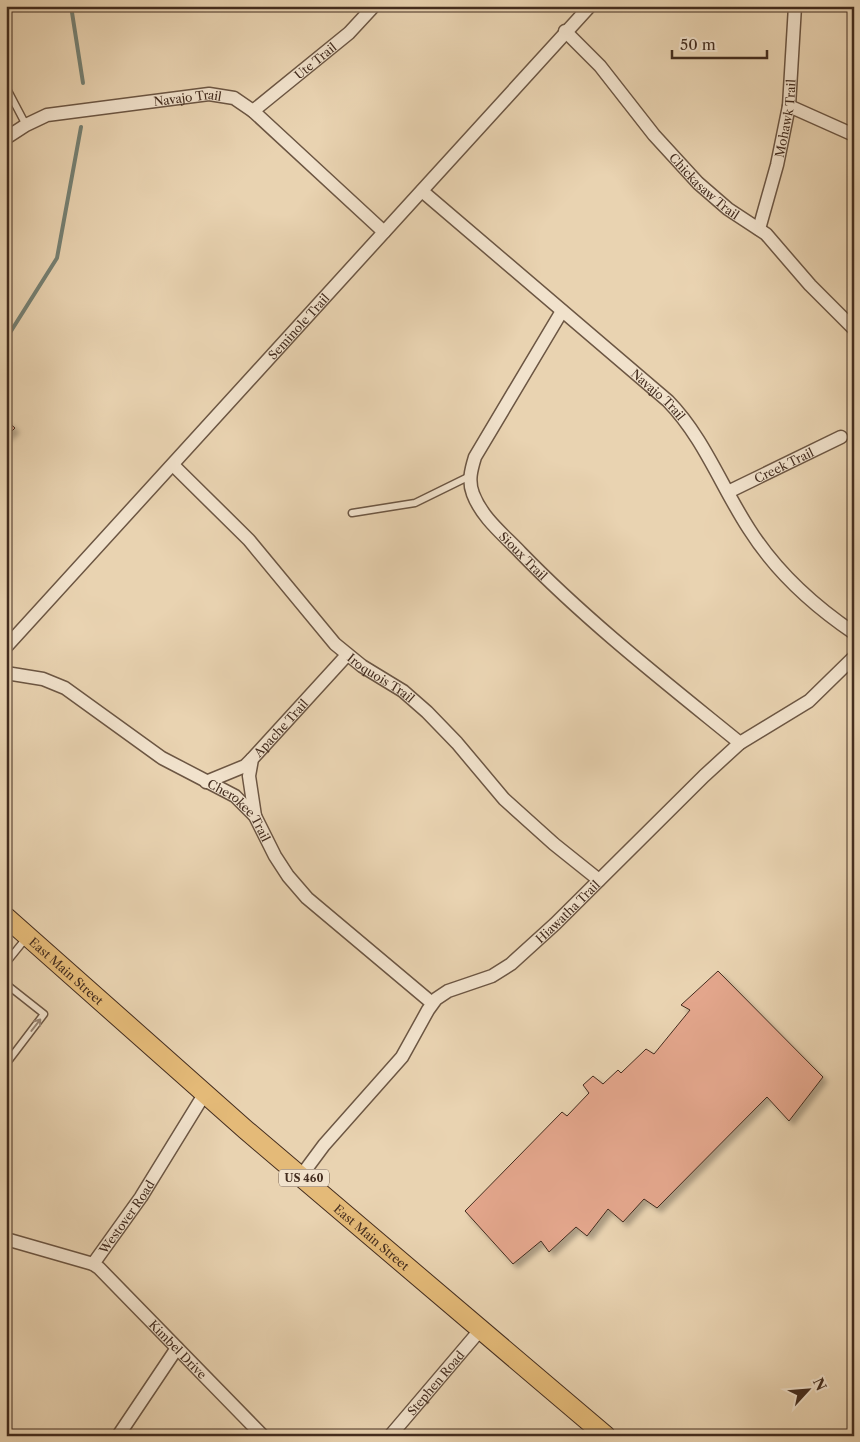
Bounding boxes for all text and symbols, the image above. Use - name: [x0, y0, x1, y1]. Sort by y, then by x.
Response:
- scale bar: [672, 28, 768, 60]
- text: 50 m: [680, 35, 716, 54]
- street label: Ute Trail: [291, 39, 339, 82]
- street label: Mohawk Trail: [771, 78, 798, 159]
- street label: Navajo Trail: [153, 86, 223, 109]
- street label: Chickasaw Trail: [667, 150, 743, 222]
- street label: Seminole Trail: [265, 290, 332, 362]
- street label: Navajo Trail: [628, 366, 689, 423]
- street label: Creek Trail: [752, 444, 816, 486]
- street label: Sioux Trail: [496, 528, 551, 583]
- street label: Iroquois Trail: [345, 650, 418, 706]
- street label: Apache Trail: [250, 695, 311, 761]
- street label: Cherokee Trail: [205, 776, 274, 844]
- street label: Hiawatha Trail: [532, 876, 603, 946]
- street label: East Main Street: [26, 934, 107, 1008]
- one-way arrow: [31, 1018, 41, 1032]
- road number: US 460: [279, 1170, 329, 1186]
- street label: Westover Road: [95, 1177, 157, 1257]
- street label: East Main Street: [331, 1201, 413, 1274]
- street label: Kimbel Drive: [146, 1317, 210, 1382]
- street label: Stephen Road: [404, 1347, 468, 1418]
- north arrow: [782, 1364, 832, 1414]
- text: N: [809, 1375, 830, 1394]

